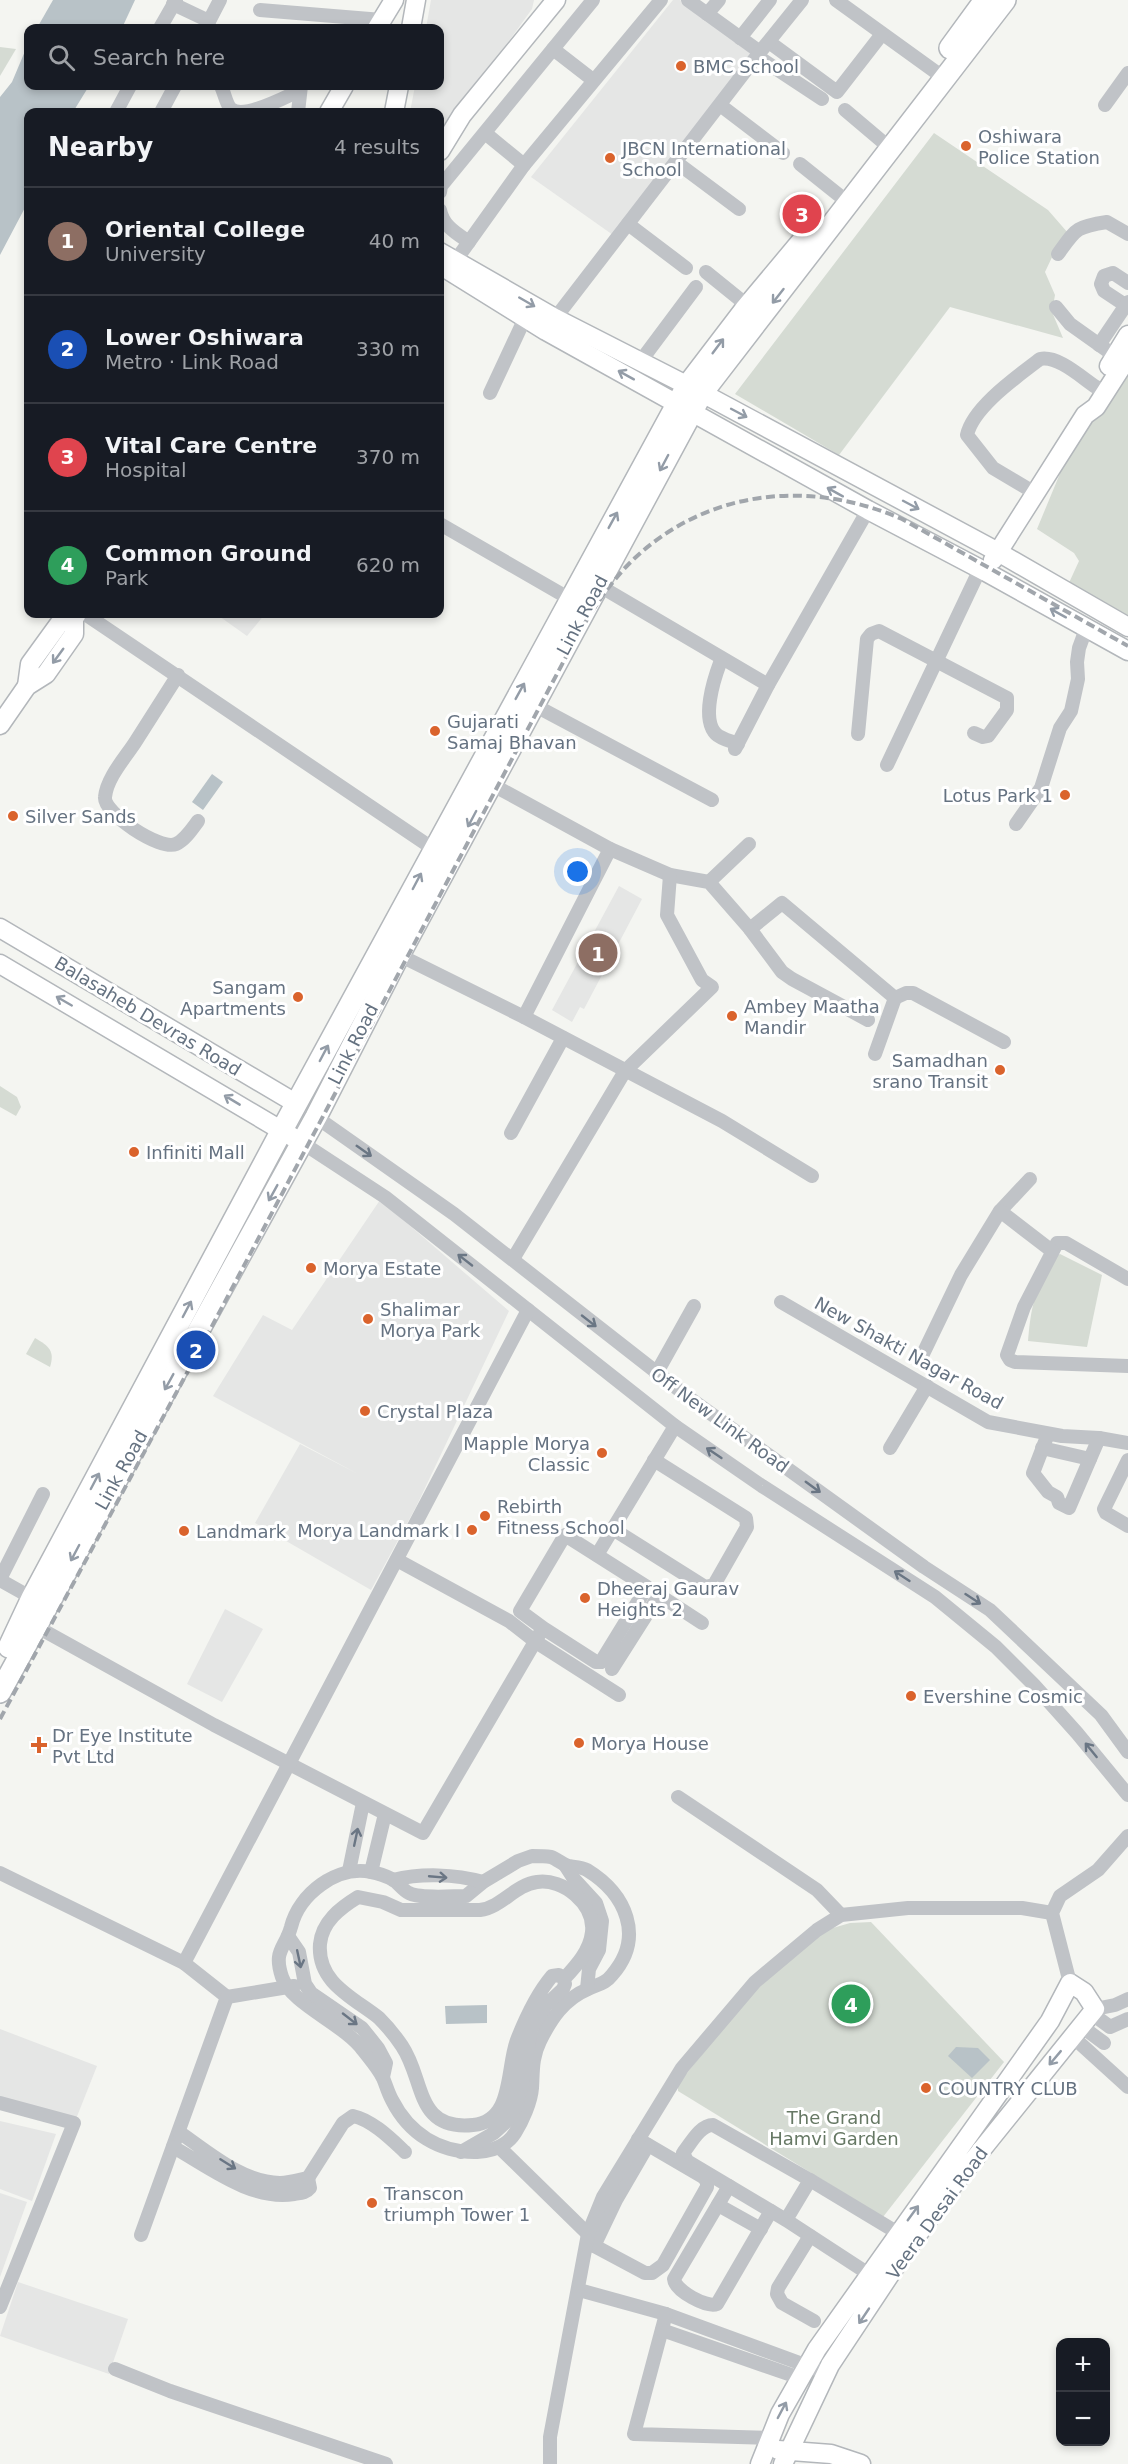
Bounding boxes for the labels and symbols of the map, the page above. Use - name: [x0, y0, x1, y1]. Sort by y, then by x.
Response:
- place label: BMC School: [693, 56, 799, 77]
- marker: BMC School: [674, 59, 688, 73]
- place label: Oshiwara Police Station: [978, 126, 1100, 168]
- place label: JBCN International School: [621, 138, 786, 180]
- marker: Oshiwara Police Station: [959, 139, 973, 153]
- marker: JBCN International School: [603, 151, 617, 165]
- pin: 3: [782, 192, 822, 236]
- one-way arrow: [771, 288, 784, 304]
- one-way arrow: [518, 297, 535, 309]
- one-way arrow: [711, 338, 724, 354]
- one-way arrow: [618, 369, 635, 381]
- one-way arrow: [729, 408, 747, 419]
- one-way arrow: [658, 453, 669, 471]
- one-way arrow: [827, 486, 845, 497]
- one-way arrow: [901, 500, 919, 511]
- one-way arrow: [607, 512, 619, 529]
- street label: Link Road: [552, 571, 612, 659]
- one-way arrow: [1050, 607, 1068, 618]
- one-way arrow: [52, 648, 65, 664]
- one-way arrow: [514, 683, 526, 700]
- place label: Gujarati Samaj Bhavan: [447, 711, 577, 753]
- marker: Gujarati Samaj Bhavan: [428, 724, 442, 738]
- place label: Lotus Park 1: [943, 785, 1053, 806]
- marker: Lotus Park 1: [1058, 788, 1072, 802]
- place label: Silver Sands: [25, 806, 136, 827]
- marker: Silver Sands: [6, 809, 20, 823]
- one-way arrow: [466, 810, 477, 828]
- your location: [563, 857, 592, 886]
- one-way arrow: [411, 873, 423, 890]
- pin: 1: [578, 930, 618, 976]
- street label: Balasaheb Devras Road: [51, 952, 245, 1080]
- place label: Sangam Apartments: [180, 977, 286, 1019]
- marker: Sangam Apartments: [291, 990, 305, 1004]
- one-way arrow: [56, 995, 73, 1007]
- place label: Ambey Maatha Mandir: [744, 996, 880, 1038]
- street label: Link Road: [324, 1000, 382, 1088]
- marker: Ambey Maatha Mandir: [725, 1009, 739, 1023]
- one-way arrow: [319, 1044, 330, 1062]
- place label: Samadhan srano Transit: [872, 1050, 988, 1092]
- marker: Samadhan srano Transit: [993, 1063, 1007, 1077]
- one-way arrow: [224, 1094, 241, 1106]
- place label: Infiniti Mall: [146, 1142, 245, 1163]
- marker: Infiniti Mall: [127, 1145, 141, 1159]
- one-way arrow: [355, 1145, 371, 1157]
- one-way arrow: [267, 1184, 279, 1201]
- one-way arrow: [457, 1253, 473, 1266]
- place label: Morya Estate: [323, 1258, 441, 1279]
- marker: Morya Estate: [304, 1261, 318, 1275]
- street label: New Shakti Nagar Road: [811, 1292, 1007, 1414]
- place label: Shalimar Morya Park: [380, 1299, 481, 1341]
- one-way arrow: [181, 1301, 193, 1318]
- marker: Shalimar Morya Park: [361, 1312, 375, 1326]
- one-way arrow: [581, 1315, 597, 1328]
- pin: 2: [176, 1328, 216, 1372]
- street label: Off New Link Road: [647, 1363, 793, 1477]
- one-way arrow: [163, 1373, 174, 1391]
- place label: Crystal Plaza: [377, 1401, 493, 1422]
- marker: Crystal Plaza: [358, 1404, 372, 1418]
- street label: Link Road: [91, 1427, 151, 1513]
- place label: Mapple Morya Classic: [463, 1433, 590, 1475]
- marker: Mapple Morya Classic: [595, 1446, 609, 1460]
- one-way arrow: [706, 1447, 723, 1459]
- one-way arrow: [90, 1472, 101, 1490]
- one-way arrow: [805, 1481, 821, 1493]
- place label: Rebirth Fitness School: [497, 1496, 625, 1538]
- marker: Rebirth Fitness School: [478, 1509, 492, 1523]
- place label: Morya Landmark I: [297, 1520, 460, 1541]
- place label: Landmark: [196, 1521, 287, 1542]
- marker: Morya Landmark I: [465, 1523, 479, 1537]
- marker: Landmark: [177, 1524, 191, 1538]
- one-way arrow: [69, 1544, 80, 1562]
- one-way arrow: [894, 1570, 911, 1582]
- place label: Dheeraj Gaurav Heights 2: [597, 1578, 739, 1620]
- marker: Dheeraj Gaurav Heights 2: [578, 1591, 592, 1605]
- one-way arrow: [964, 1593, 981, 1605]
- place label: Evershine Cosmic: [923, 1686, 1083, 1707]
- marker: Evershine Cosmic: [904, 1689, 918, 1703]
- place label: Dr Eye Institute Pvt Ltd: [52, 1725, 193, 1767]
- place label: Morya House: [591, 1733, 709, 1754]
- marker: Dr Eye Institute Pvt Ltd: [30, 1736, 48, 1754]
- marker: Morya House: [572, 1736, 586, 1750]
- one-way arrow: [1085, 1742, 1098, 1758]
- one-way arrow: [351, 1828, 362, 1847]
- one-way arrow: [427, 1872, 447, 1883]
- one-way arrow: [294, 1949, 305, 1968]
- pin: 4: [832, 1982, 870, 2026]
- one-way arrow: [342, 2012, 358, 2025]
- one-way arrow: [1048, 2050, 1062, 2065]
- place label: COUNTRY CLUB: [938, 2078, 1078, 2099]
- marker: COUNTRY CLUB: [919, 2081, 933, 2095]
- park label: The Grand Hamvi Garden: [769, 2107, 899, 2149]
- street label: Veera Desai Road: [882, 2143, 992, 2283]
- one-way arrow: [219, 2159, 236, 2171]
- place label: Transcon triumph Tower 1: [383, 2183, 530, 2225]
- marker: Transcon triumph Tower 1: [365, 2196, 379, 2210]
- one-way arrow: [907, 2205, 919, 2221]
- one-way arrow: [858, 2307, 870, 2323]
- one-way arrow: [776, 2402, 788, 2419]

